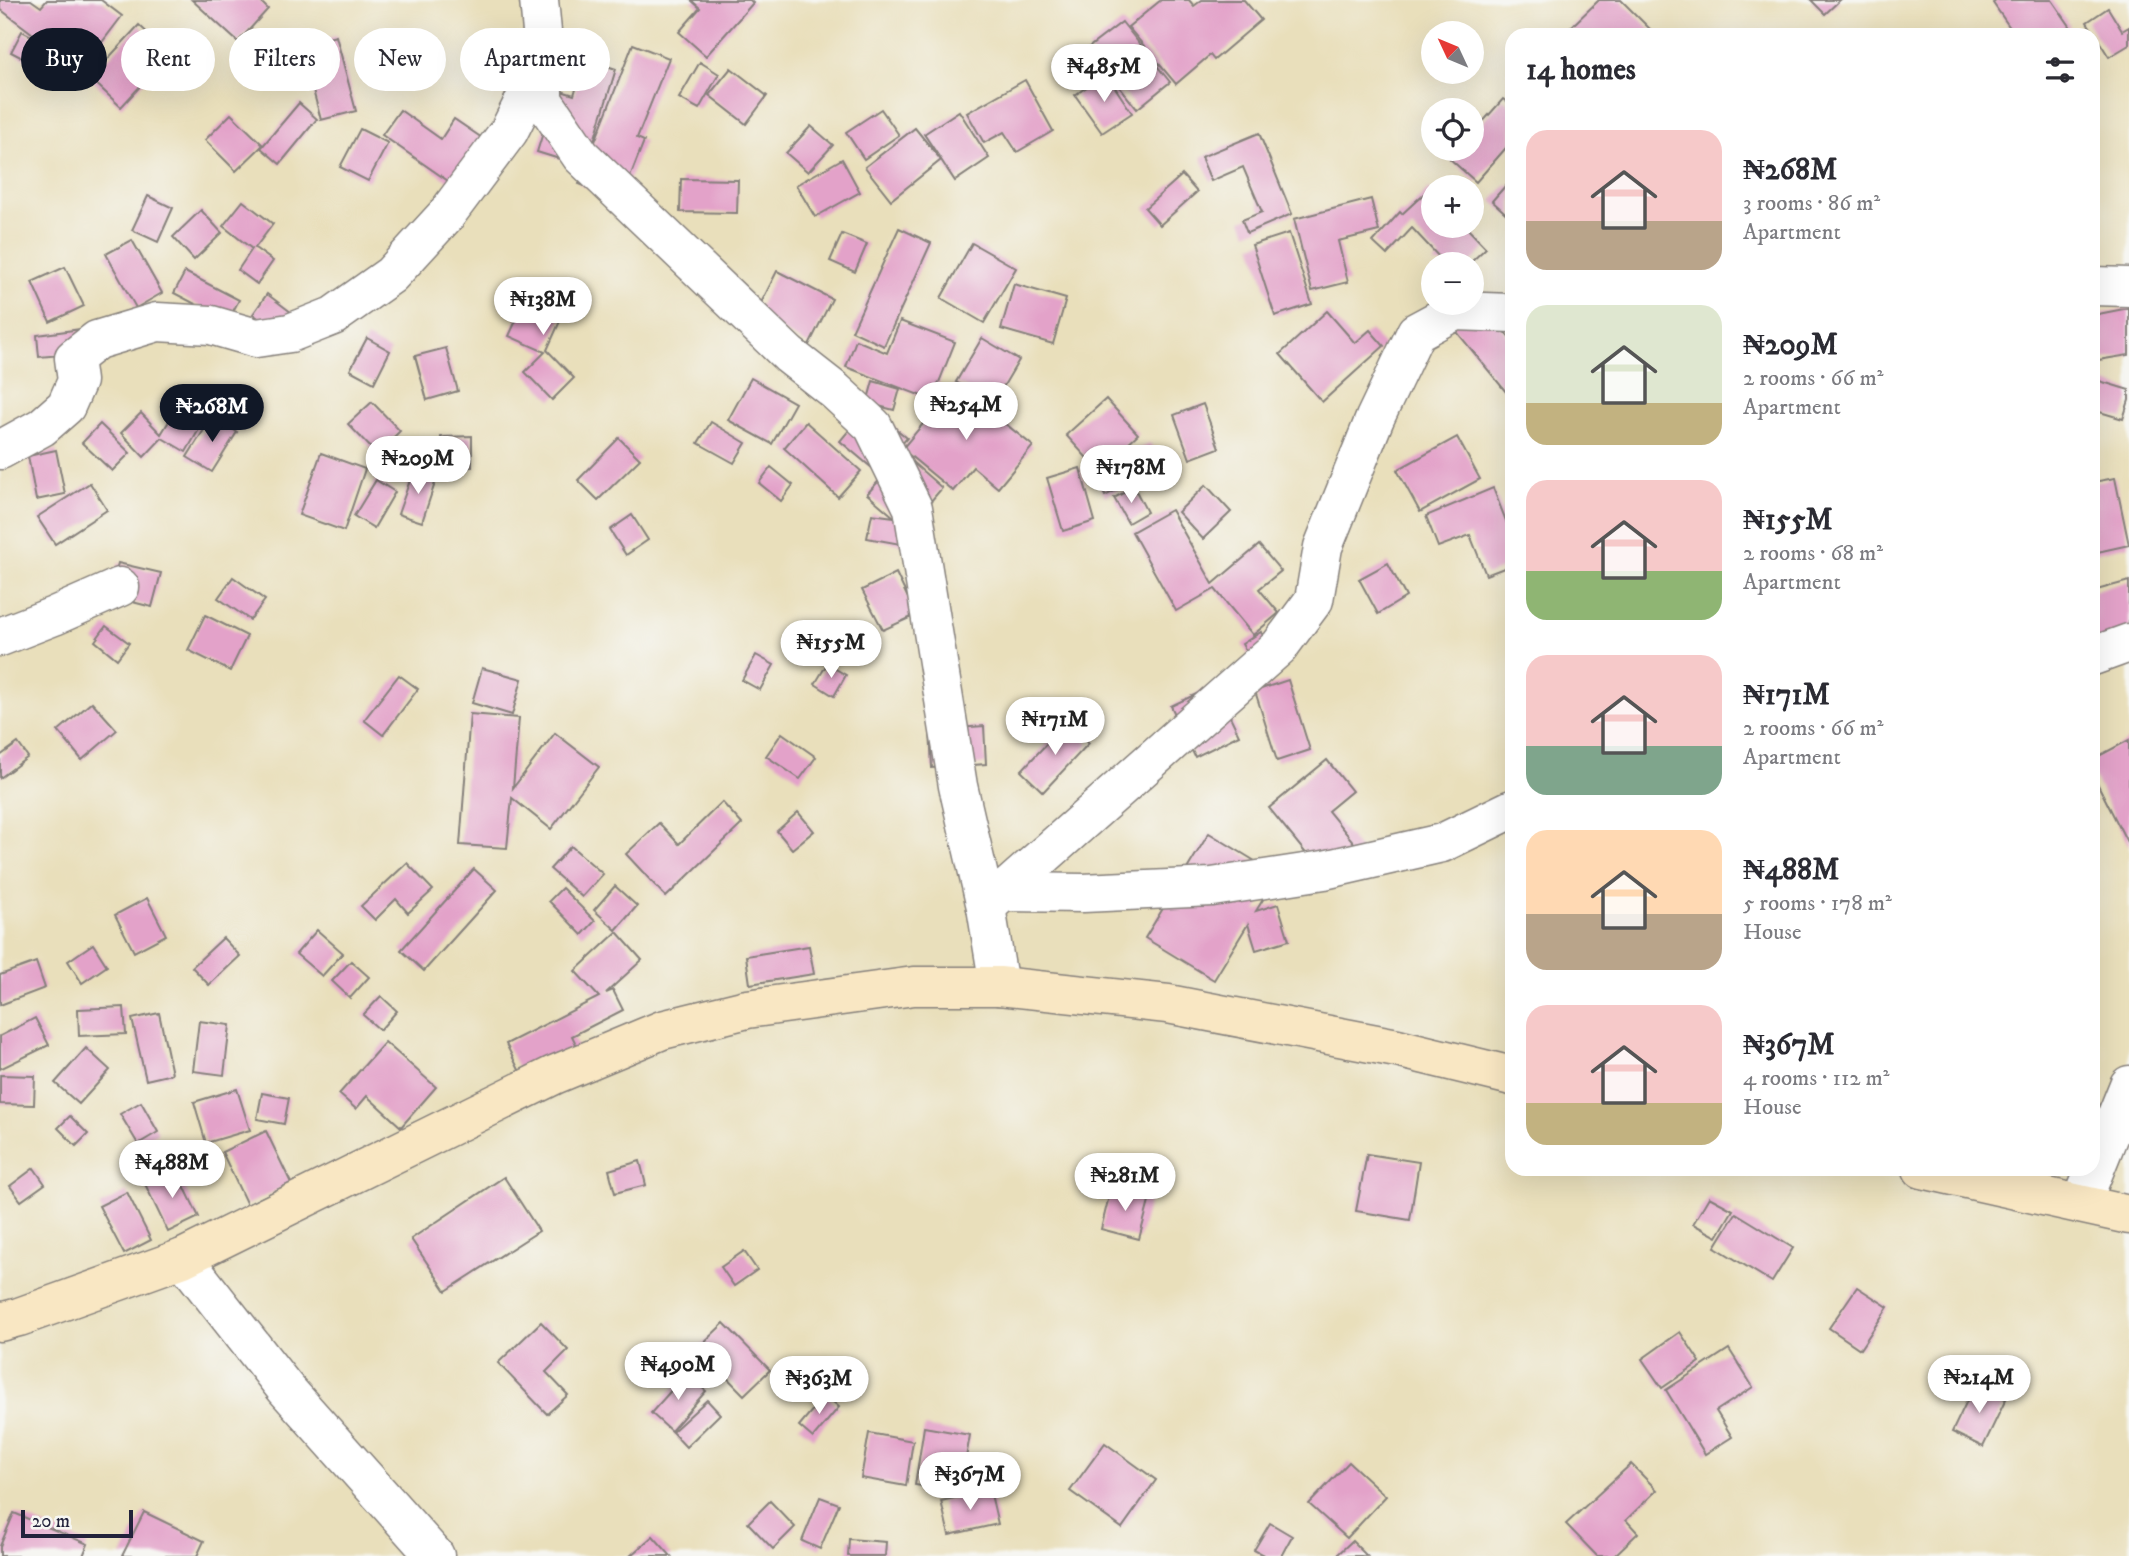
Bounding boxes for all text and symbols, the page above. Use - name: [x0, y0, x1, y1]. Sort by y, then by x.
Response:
- north arrow: [1421, 21, 1484, 84]
- map controls: [1421, 21, 1484, 315]
- chip: Buy: [21, 28, 107, 91]
- chip: Rent: [121, 28, 215, 91]
- chip: Filters: [229, 28, 340, 91]
- chip: New: [354, 28, 446, 91]
- chip: Apartment: [460, 28, 610, 91]
- pin: ₦485M: [1055, 44, 1153, 104]
- icon: filters: [2041, 51, 2079, 89]
- text: ₦485M: [1067, 52, 1141, 81]
- text: 14 homes: [1526, 52, 1636, 89]
- button: locate: [1421, 98, 1484, 161]
- text: ₦268M: [1743, 152, 1837, 189]
- icon: home: [1582, 158, 1666, 242]
- button: +: [1421, 175, 1484, 238]
- text: 3 rooms · 86 m²: [1743, 189, 1880, 218]
- text: Apartment: [1743, 218, 1841, 247]
- button: −: [1421, 252, 1484, 315]
- pin: ₦138M: [494, 278, 592, 337]
- text: ₦138M: [510, 285, 576, 314]
- text: ₦209M: [1743, 327, 1838, 364]
- icon: home: [1582, 333, 1666, 417]
- text: 2 rooms · 66 m²: [1743, 364, 1883, 393]
- pin: ₦254M: [917, 382, 1015, 442]
- pin: ₦268M: [163, 384, 261, 444]
- text: ₦254M: [930, 390, 1002, 419]
- text: ₦268M: [176, 392, 248, 421]
- text: Apartment: [1743, 393, 1841, 422]
- pin: ₦209M: [369, 436, 467, 496]
- text: ₦209M: [382, 444, 454, 473]
- pin: ₦178M: [1082, 446, 1180, 505]
- text: ₦178M: [1096, 453, 1166, 482]
- text: ₦155M: [1743, 502, 1833, 539]
- icon: home: [1582, 508, 1666, 592]
- text: 2 rooms · 68 m²: [1743, 539, 1883, 568]
- text: Apartment: [1743, 568, 1841, 597]
- pin: ₦155M: [782, 620, 880, 680]
- text: ₦155M: [797, 628, 865, 657]
- text: ₦171M: [1743, 677, 1830, 714]
- icon: home: [1582, 683, 1666, 767]
- pin: ₦171M: [1006, 698, 1104, 757]
- text: ₦171M: [1022, 705, 1088, 734]
- text: 2 rooms · 66 m²: [1743, 714, 1883, 743]
- text: Apartment: [1743, 743, 1841, 772]
- text: ₦488M: [1743, 852, 1839, 889]
- icon: home: [1582, 858, 1666, 942]
- text: 5 rooms · 178 m²: [1743, 889, 1892, 918]
- text: House: [1743, 918, 1801, 947]
- text: ₦367M: [1743, 1027, 1835, 1064]
- icon: home: [1582, 1033, 1666, 1117]
- text: 4 rooms · 112 m²: [1743, 1064, 1890, 1093]
- text: House: [1743, 1093, 1801, 1122]
- pin: ₦488M: [123, 1140, 221, 1200]
- text: ₦488M: [135, 1148, 209, 1177]
- pin: ₦281M: [1076, 1154, 1174, 1213]
- text: ₦281M: [1091, 1161, 1159, 1190]
- pin: ₦490M: [629, 1342, 727, 1402]
- text: ₦490M: [641, 1350, 715, 1379]
- pin: ₦363M: [770, 1356, 868, 1416]
- pin: ₦214M: [1930, 1356, 2028, 1415]
- text: ₦214M: [1944, 1363, 2014, 1392]
- text: ₦363M: [786, 1364, 852, 1393]
- pin: ₦367M: [921, 1452, 1019, 1512]
- text: ₦367M: [935, 1460, 1005, 1489]
- scale bar: [21, 1507, 133, 1539]
- text: 20 m: [32, 1510, 70, 1533]

